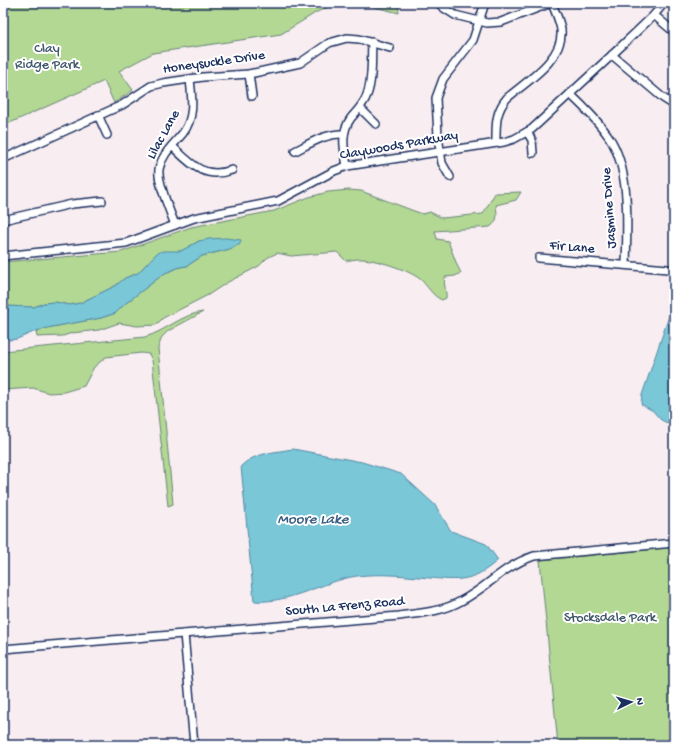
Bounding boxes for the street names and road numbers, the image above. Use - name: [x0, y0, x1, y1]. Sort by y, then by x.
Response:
- street label: Honeysuckle Drive: [162, 47, 267, 79]
- street label: Lilac Lane: [144, 107, 185, 163]
- street label: Claywoods Parkway: [339, 127, 459, 165]
- street label: Jasmine Drive: [599, 166, 621, 249]
- street label: Fir Lane: [548, 237, 596, 259]
- street label: South La Frenz Road: [285, 593, 407, 621]

